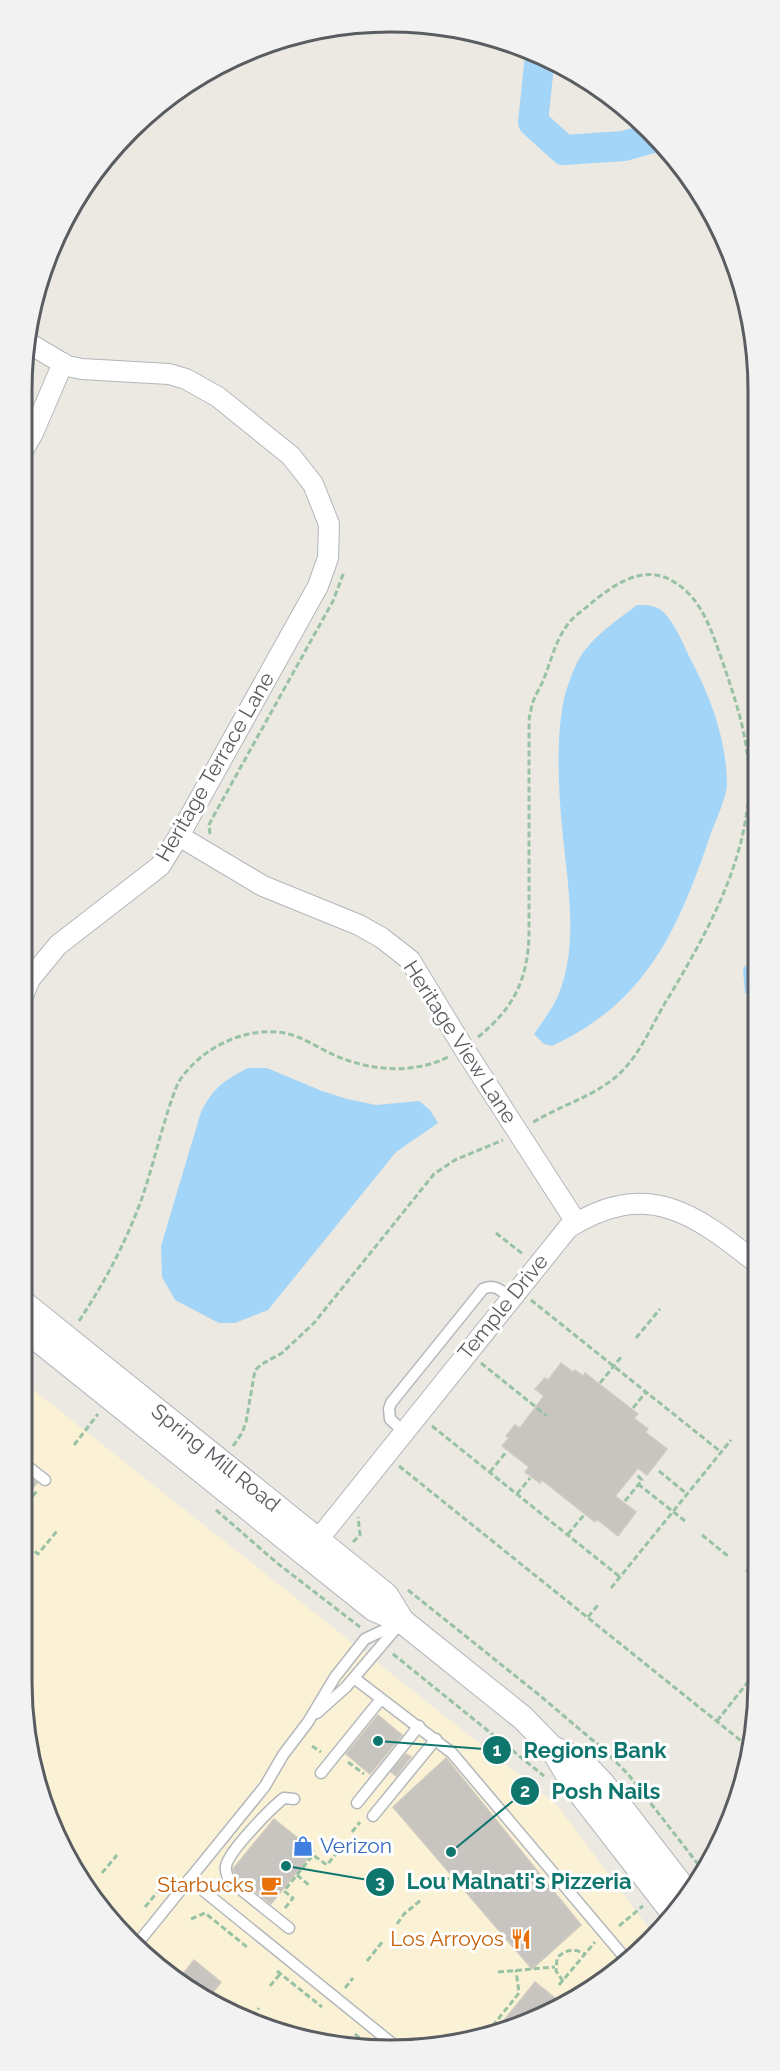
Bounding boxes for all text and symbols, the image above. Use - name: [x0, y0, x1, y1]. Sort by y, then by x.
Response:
- street label: Heritage Terrace Lane: [150, 668, 279, 866]
- street label: Heritage View Lane: [398, 956, 522, 1128]
- street label: Temple Drive: [452, 1249, 553, 1365]
- street label: Spring Mill Road: [147, 1398, 285, 1517]
- callout: Regions Bank: [482, 1730, 679, 1770]
- text: Regions Bank: [524, 1737, 667, 1763]
- text: 1: [493, 1739, 502, 1760]
- callout: Posh Nails: [510, 1771, 673, 1811]
- text: Posh Nails: [552, 1778, 661, 1804]
- text: 2: [520, 1780, 530, 1801]
- place label: Verizon: [320, 1833, 392, 1858]
- shop icon: Verizon: [291, 1834, 315, 1858]
- callout: Lou Malnati's Pizzeria: [365, 1862, 644, 1902]
- text: Lou Malnati's Pizzeria: [406, 1868, 632, 1894]
- text: 3: [375, 1871, 385, 1892]
- place label: Starbucks: [157, 1872, 254, 1897]
- cafe icon: Starbucks: [259, 1873, 283, 1897]
- place label: Los Arroyos: [390, 1926, 504, 1951]
- restaurant icon: Los Arroyos: [509, 1927, 533, 1951]

